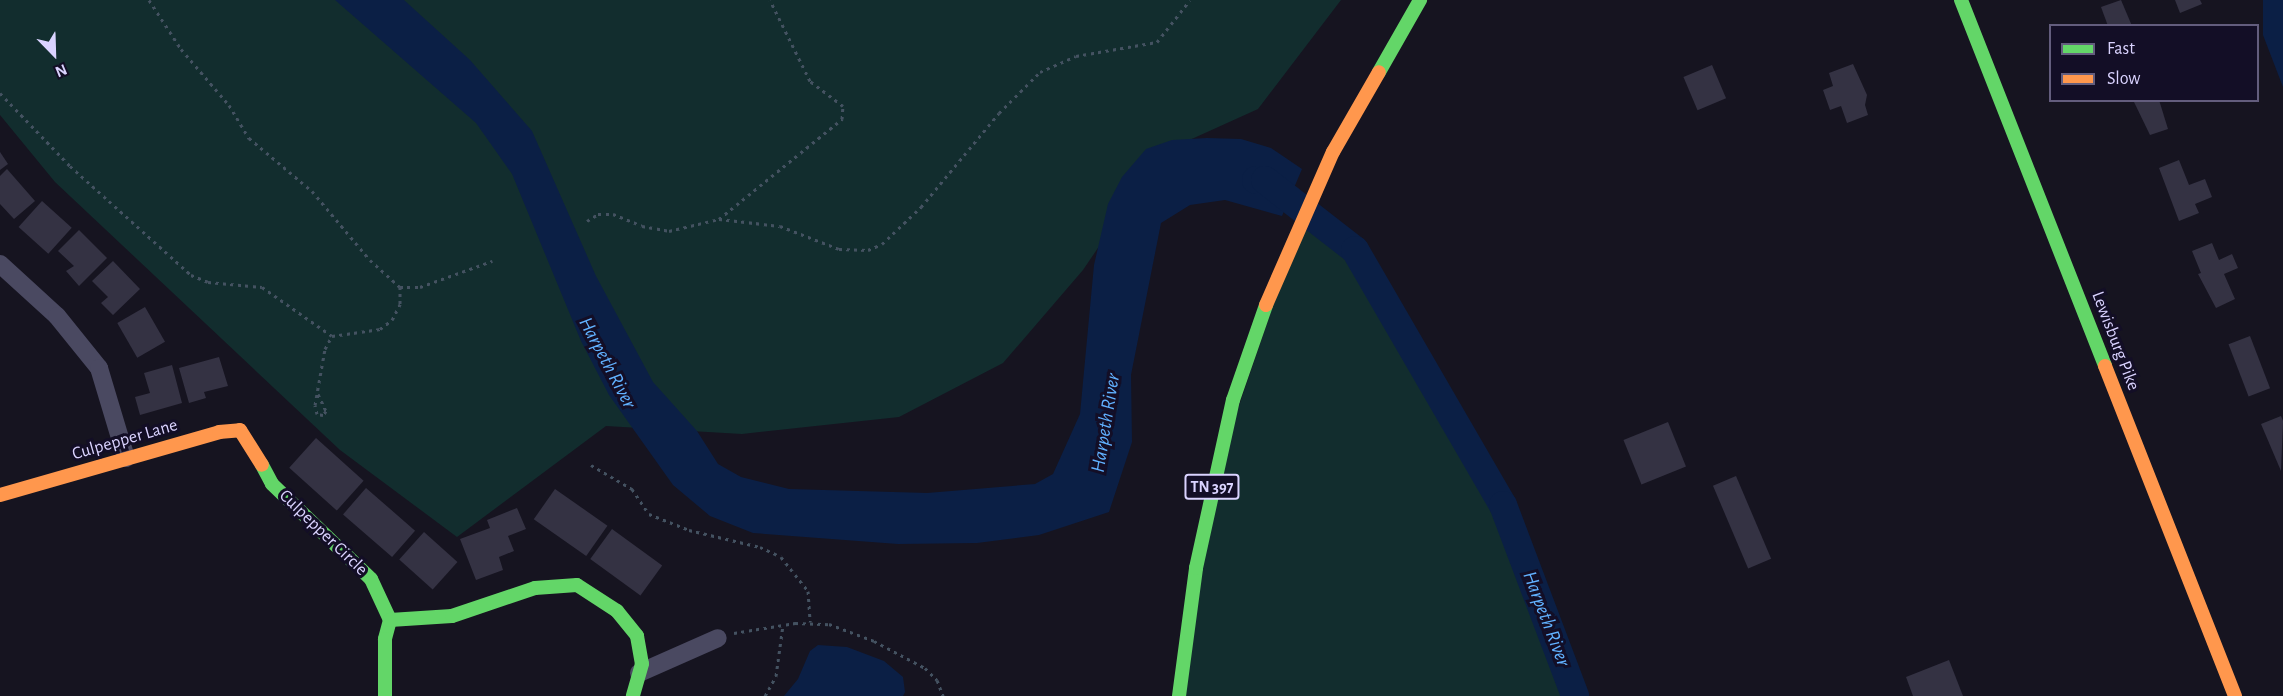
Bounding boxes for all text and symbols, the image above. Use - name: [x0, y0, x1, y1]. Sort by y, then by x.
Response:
- north arrow: [24, 24, 84, 84]
- legend: [2049, 24, 2259, 102]
- text: Fast: [2107, 40, 2135, 58]
- text: N: [53, 61, 69, 80]
- text: Slow: [2107, 70, 2140, 88]
- street label: Lewisburg Pike: [2086, 288, 2144, 394]
- water label: Harpeth River: [573, 313, 641, 413]
- water label: Harpeth River: [1086, 372, 1126, 474]
- street label: Culpepper Lane: [70, 415, 180, 465]
- road number: TN 397: [1184, 474, 1240, 500]
- street label: Culpepper Circle: [274, 485, 372, 581]
- water label: Harpeth River: [1517, 568, 1575, 670]

